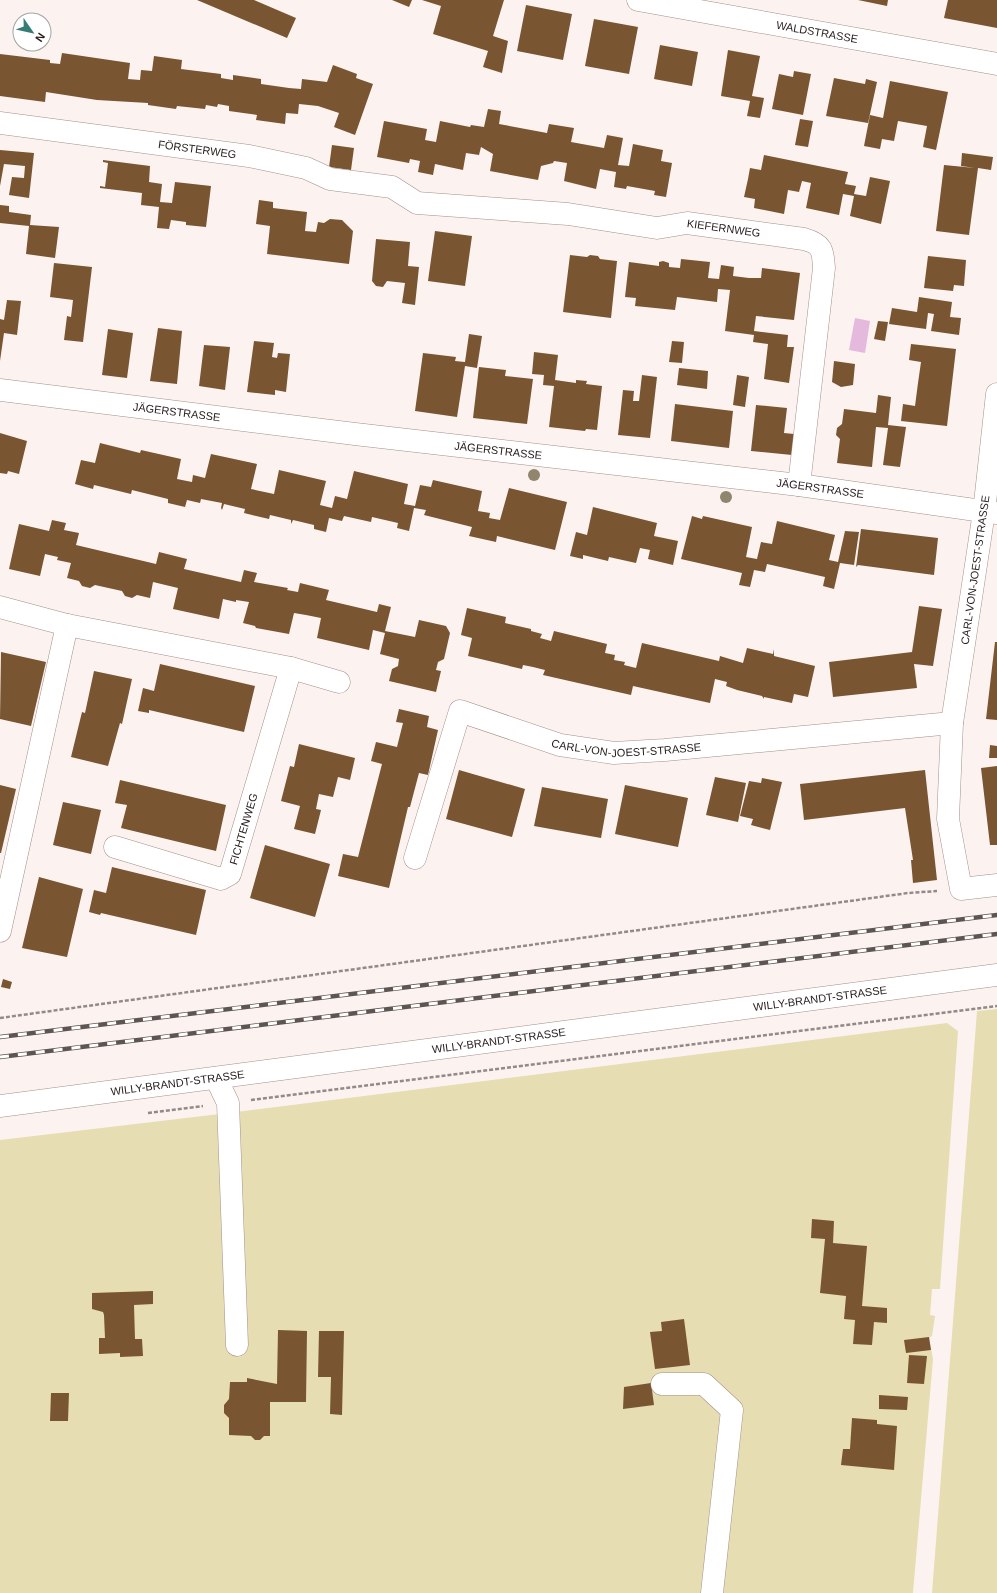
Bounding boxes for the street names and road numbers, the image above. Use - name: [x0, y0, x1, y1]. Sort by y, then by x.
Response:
- street label: WALDSTRASSE: [775, 19, 859, 45]
- street label: FÖRSTERWEG: [157, 138, 237, 160]
- street label: KIEFERNWEG: [686, 217, 761, 239]
- street label: JÄGERSTRASSE: [132, 401, 221, 423]
- street label: JÄGERSTRASSE: [454, 439, 543, 461]
- street label: JÄGERSTRASSE: [776, 476, 865, 500]
- street label: CARL-VON-JOEST-STRASSE: [959, 495, 991, 645]
- street label: CARL-VON-JOEST-STRASSE: [550, 737, 702, 759]
- street label: FICHTENWEG: [227, 792, 260, 866]
- street label: WILLY-BRANDT-STRASSE: [752, 984, 887, 1013]
- street label: WILLY-BRANDT-STRASSE: [431, 1026, 566, 1055]
- street label: WILLY-BRANDT-STRASSE: [110, 1068, 245, 1097]

